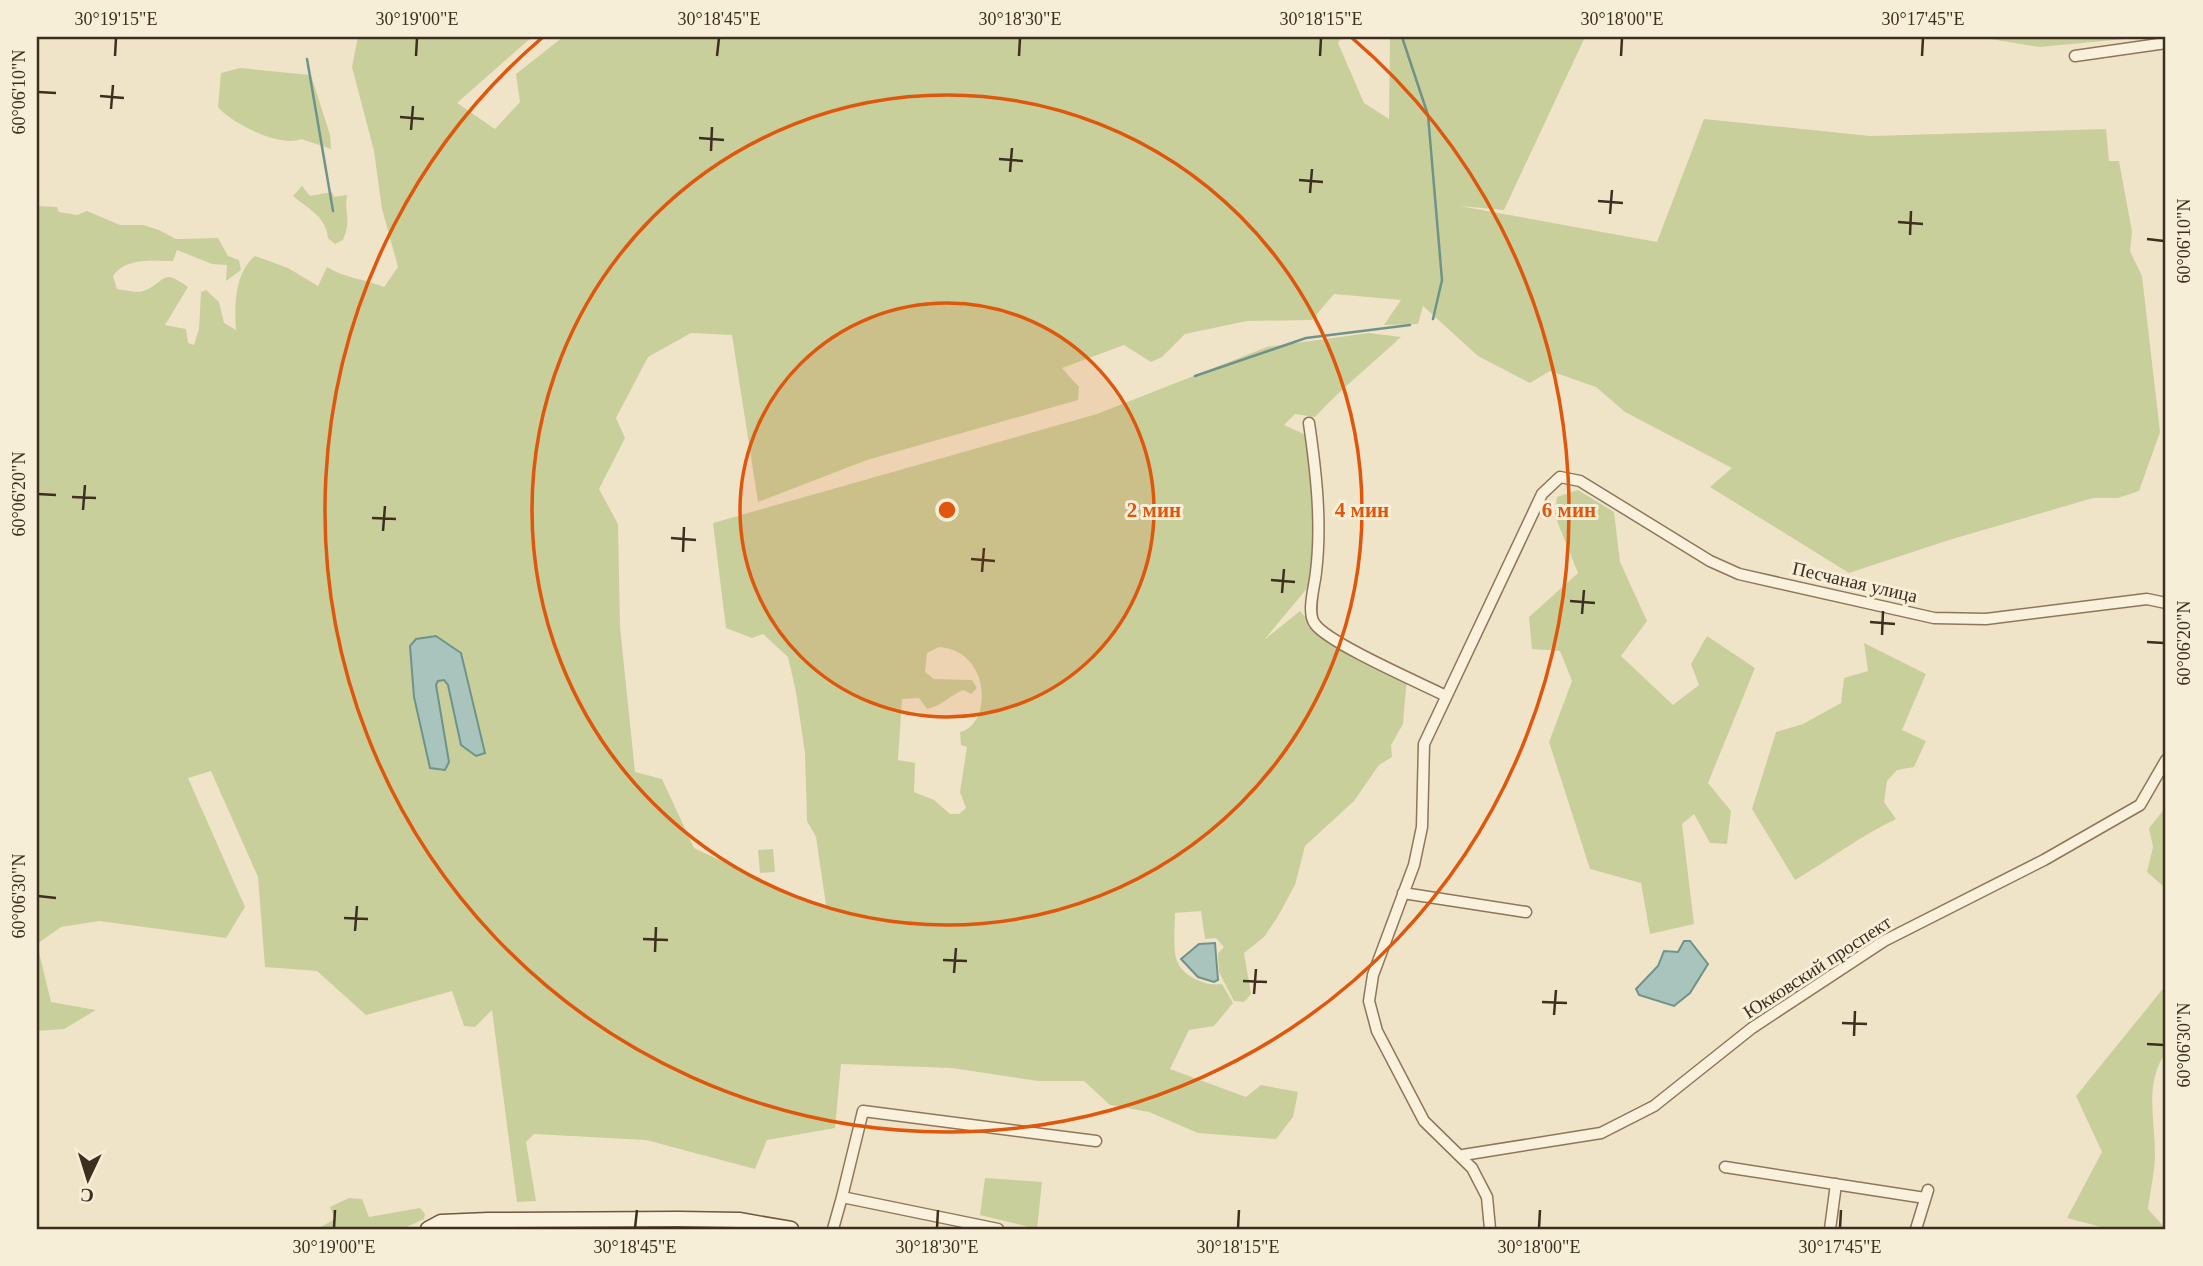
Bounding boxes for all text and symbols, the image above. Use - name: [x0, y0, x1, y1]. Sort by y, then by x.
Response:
- text: 30°19'15"E: [75, 9, 157, 29]
- text: 30°19'00"E: [376, 9, 458, 29]
- text: 30°18'45"E: [678, 9, 760, 29]
- text: 30°18'30"E: [979, 9, 1061, 29]
- text: 30°18'15"E: [1280, 9, 1362, 29]
- text: 30°18'00"E: [1581, 9, 1663, 29]
- text: 30°17'45"E: [1882, 9, 1964, 29]
- text: 60°06'10"N: [9, 50, 29, 134]
- text: 60°06'10"N: [2174, 199, 2194, 283]
- text: 60°06'20"N: [9, 452, 29, 536]
- centre of rings: [935, 498, 959, 522]
- text: 2 мин: [1127, 498, 1181, 522]
- text: 4 мин: [1335, 498, 1389, 522]
- text: 6 мин: [1542, 498, 1596, 522]
- street label: Песчаная улица: [1790, 557, 1920, 607]
- text: 60°06'20"N: [2174, 601, 2194, 685]
- text: 60°06'30"N: [9, 854, 29, 938]
- street label: Юкковский проспект: [1739, 911, 1895, 1023]
- text: 60°06'30"N: [2174, 1003, 2194, 1087]
- north arrow: [52, 1144, 122, 1214]
- text: С: [79, 1185, 94, 1206]
- text: 30°19'00"E: [293, 1237, 375, 1257]
- text: 30°18'45"E: [594, 1237, 676, 1257]
- text: 30°18'30"E: [896, 1237, 978, 1257]
- text: 30°18'15"E: [1197, 1237, 1279, 1257]
- text: 30°18'00"E: [1498, 1237, 1580, 1257]
- text: 30°17'45"E: [1799, 1237, 1881, 1257]

